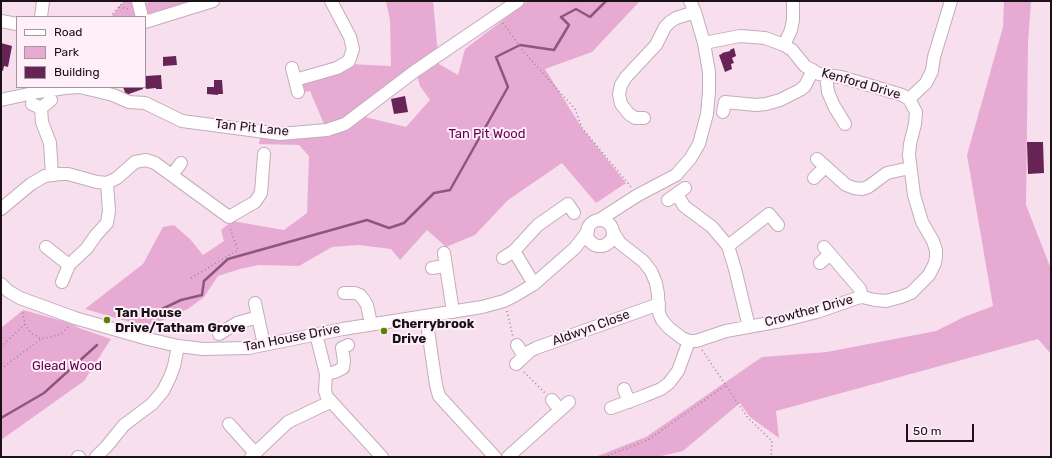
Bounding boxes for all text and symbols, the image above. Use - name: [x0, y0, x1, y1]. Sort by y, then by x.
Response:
- legend: [16, 16, 146, 88]
- text: Road: [54, 25, 82, 39]
- text: Park: [54, 45, 79, 59]
- text: Building: [54, 65, 100, 79]
- street label: Kenford Drive: [820, 65, 902, 103]
- street label: Tan Pit Lane: [214, 116, 290, 140]
- park label: Tan Pit Wood: [448, 126, 526, 142]
- street label: Crowther Drive: [763, 292, 855, 330]
- place label: Tan House Drive/Tatham Grove: [115, 305, 245, 336]
- street label: Aldwyn Close: [550, 307, 632, 349]
- marker: Tan House Drive/Tatham Grove: [102, 315, 112, 325]
- place label: Cherrybrook Drive: [392, 316, 474, 347]
- street label: Tan House Drive: [243, 321, 341, 355]
- marker: Cherrybrook Drive: [379, 326, 389, 336]
- park label: Glead Wood: [32, 358, 102, 374]
- scale bar: [908, 416, 976, 442]
- text: 50 m: [913, 424, 941, 438]

